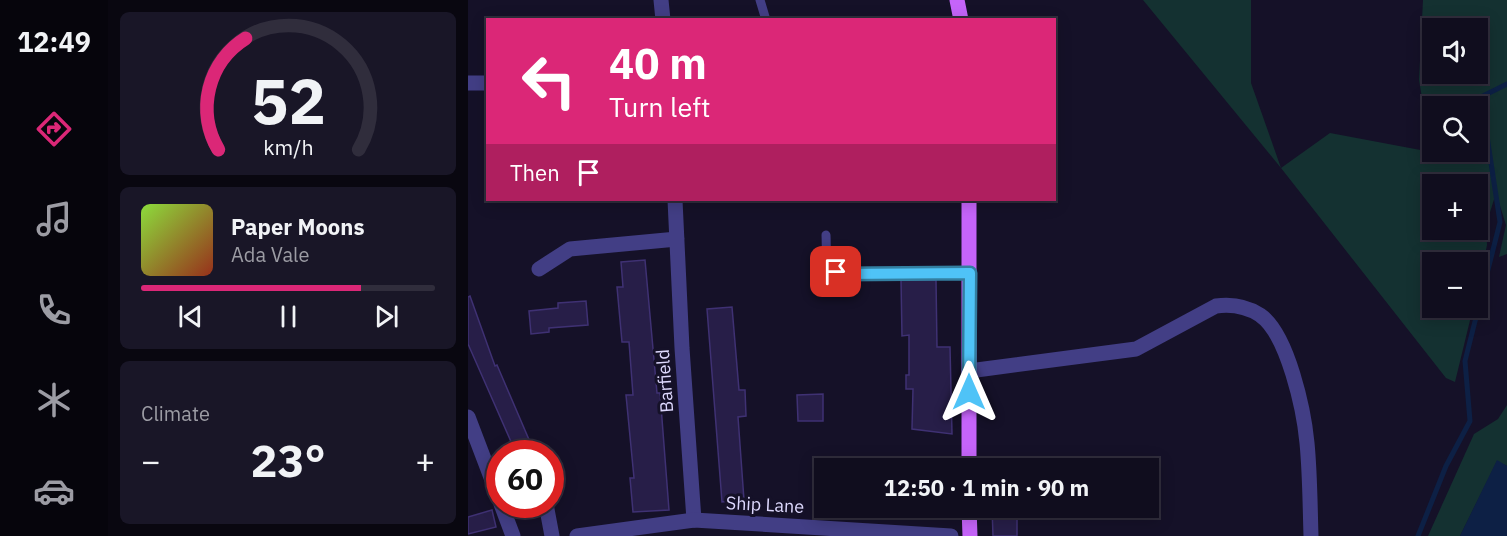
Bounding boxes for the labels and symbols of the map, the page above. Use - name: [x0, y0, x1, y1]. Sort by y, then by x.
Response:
- pin: [810, 246, 861, 297]
- street label: Barfield: [651, 349, 678, 413]
- position arrow: [937, 360, 1001, 424]
- speed limit sign: 60: [486, 440, 564, 518]
- street label: Ship Lane: [725, 491, 805, 518]

